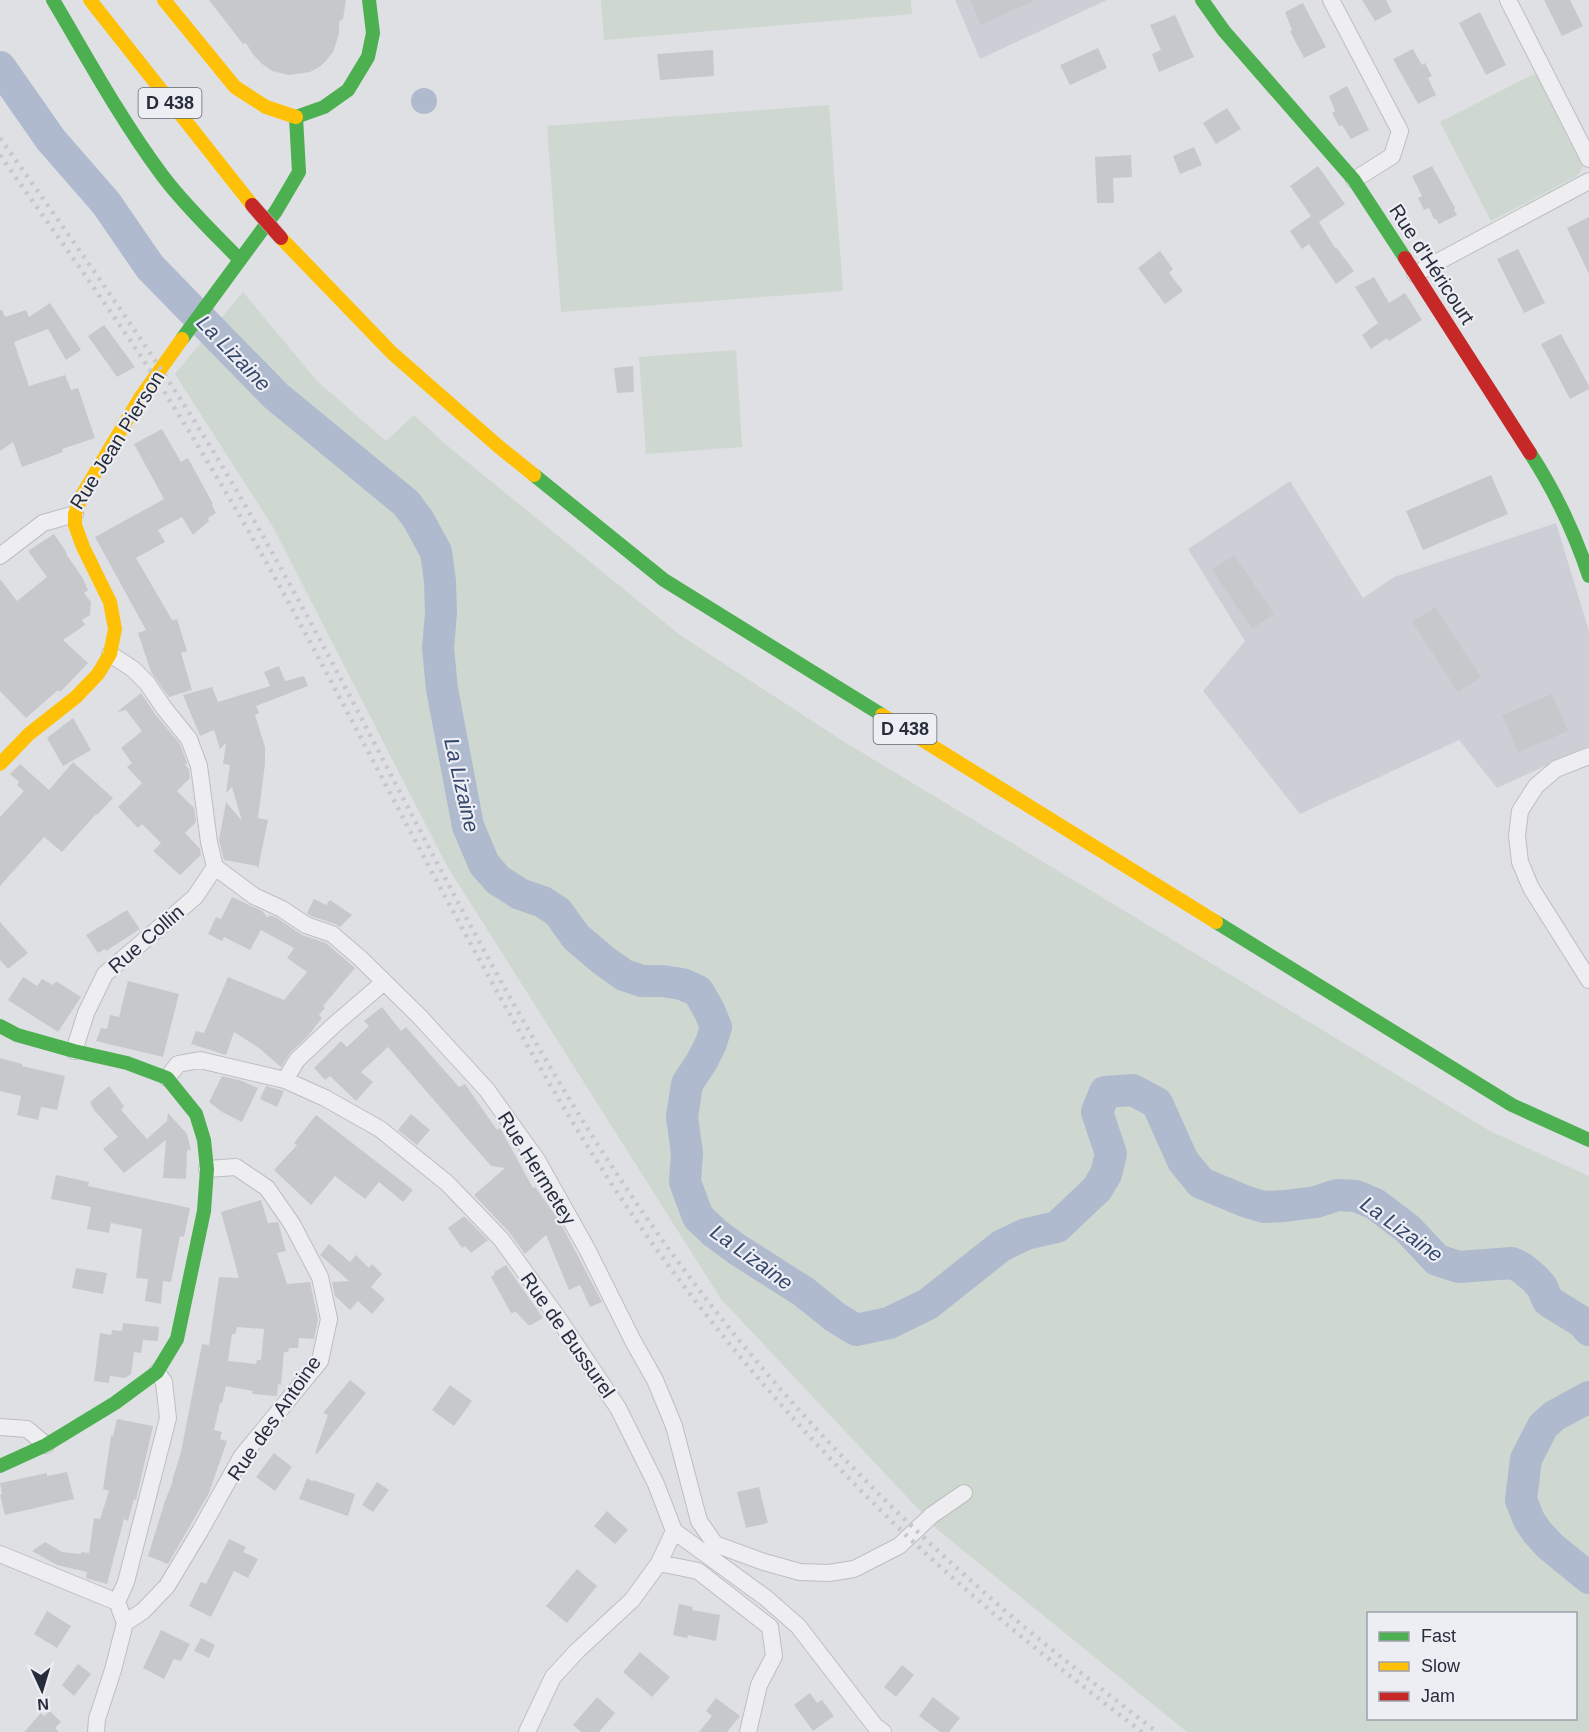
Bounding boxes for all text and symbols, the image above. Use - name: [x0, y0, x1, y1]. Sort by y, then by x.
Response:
- road number: D 438: [138, 88, 201, 118]
- street label: Rue d'Héricourt: [1385, 200, 1479, 328]
- water label: La Lizaine: [192, 311, 276, 395]
- street label: Rue Jean Pierson: [66, 367, 168, 513]
- road number: D 438: [874, 714, 936, 744]
- water label: La Lizaine: [440, 736, 484, 834]
- street label: Rue Collin: [104, 900, 188, 978]
- street label: Rue Hermetey: [494, 1107, 580, 1229]
- water label: La Lizaine: [1357, 1192, 1447, 1266]
- water label: La Lizaine: [707, 1220, 797, 1294]
- street label: Rue de Bussurel: [517, 1268, 619, 1402]
- street label: Rue des Antoine: [223, 1352, 325, 1484]
- legend: [1367, 1612, 1577, 1720]
- text: Fast: [1421, 1626, 1456, 1646]
- text: Slow: [1421, 1656, 1461, 1676]
- north arrow: [12, 1660, 72, 1720]
- text: Jam: [1421, 1686, 1455, 1706]
- text: N: [37, 1696, 49, 1713]

